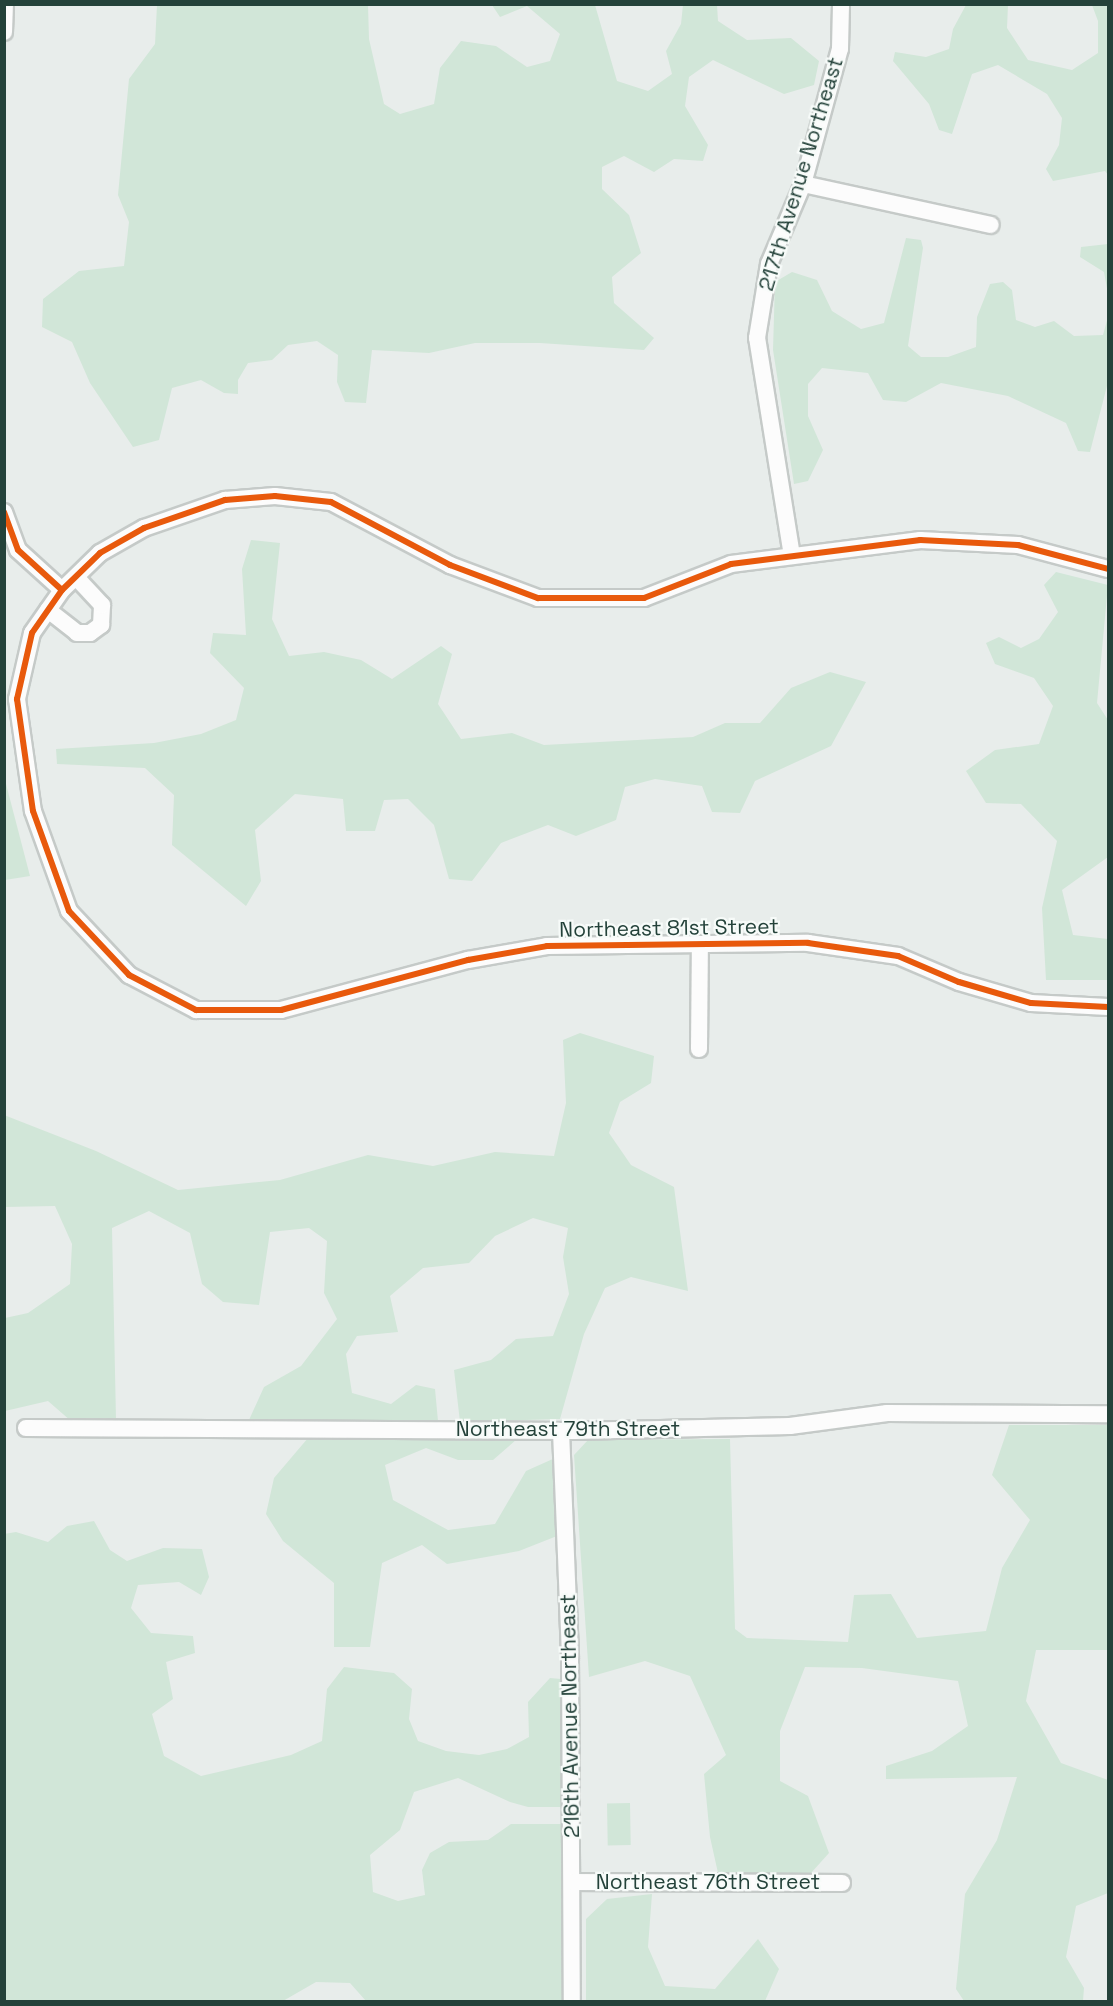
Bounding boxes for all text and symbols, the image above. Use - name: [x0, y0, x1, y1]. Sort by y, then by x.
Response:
- street label: 217th Avenue Northeast: [753, 54, 849, 294]
- street label: Northeast 81st Street: [559, 913, 779, 943]
- street label: Northeast 79th Street: [456, 1416, 680, 1442]
- street label: 216th Avenue Northeast: [555, 1594, 585, 1838]
- street label: Northeast 76th Street: [596, 1869, 820, 1895]

